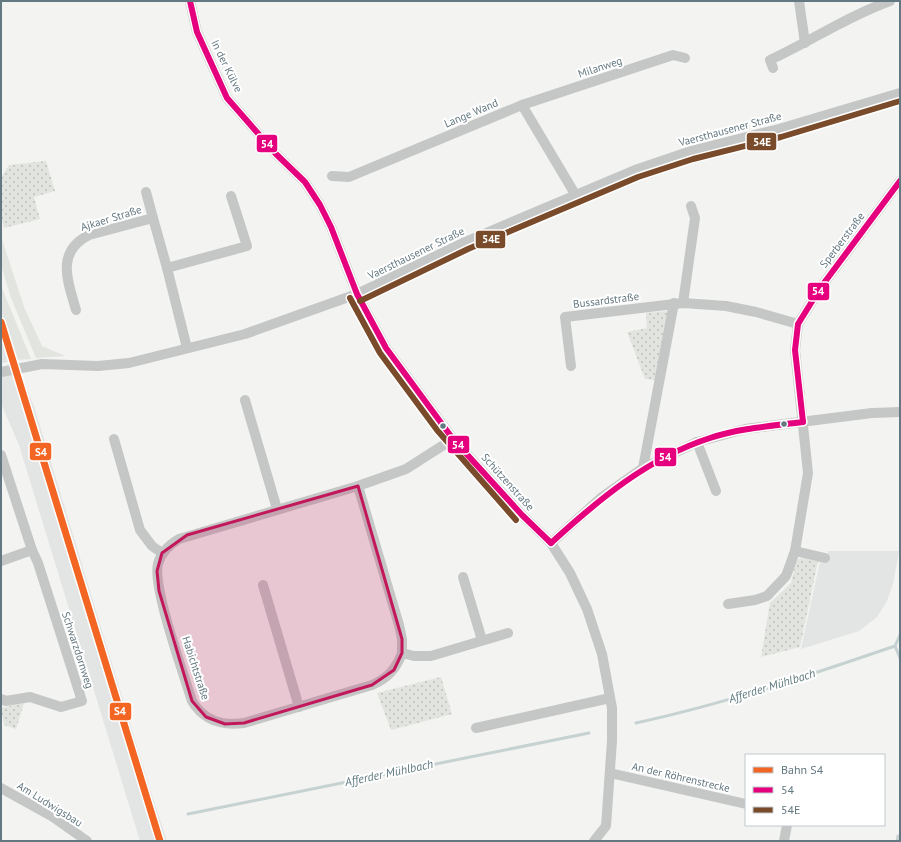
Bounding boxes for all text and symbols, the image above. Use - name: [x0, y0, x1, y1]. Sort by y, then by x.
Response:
- street label: In der Külve: [208, 37, 246, 95]
- street label: Milanweg: [576, 53, 624, 81]
- street label: Lange Wand: [442, 95, 500, 131]
- street label: Vaersthausener Straße: [676, 108, 783, 150]
- line badge: 54E: [746, 132, 777, 151]
- line badge: 54: [256, 134, 278, 153]
- text: 54E: [753, 135, 771, 149]
- text: 54: [261, 137, 274, 151]
- street label: Ajkaer Straße: [79, 202, 144, 234]
- street label: Sperberstraße: [817, 209, 868, 271]
- street label: Vaersthausener Straße: [365, 223, 467, 283]
- line badge: 54E: [475, 230, 506, 249]
- text: 54E: [482, 232, 500, 246]
- line badge: 54: [807, 282, 830, 301]
- text: 54: [812, 284, 825, 298]
- street label: Bussardstraße: [572, 289, 640, 311]
- unlabelled marker: [779, 419, 789, 429]
- unlabelled marker: [438, 421, 448, 431]
- line badge: 54: [447, 435, 470, 454]
- text: 54: [452, 438, 465, 452]
- line badge: S4: [29, 442, 52, 461]
- text: S4: [35, 445, 48, 459]
- line badge: 54: [654, 447, 677, 467]
- street label: Schützenstraße: [479, 450, 538, 514]
- text: 54: [659, 450, 672, 464]
- street label: Schwarzdornweg: [59, 610, 97, 690]
- street label: Habichtstraße: [179, 634, 213, 702]
- water label: Afferder Mühlbach: [726, 665, 817, 706]
- line badge: S4: [109, 702, 132, 721]
- text: S4: [114, 704, 127, 718]
- legend: [745, 754, 885, 826]
- water label: Afferder Mühlbach: [342, 756, 434, 789]
- street label: An der Röhrenstrecke: [631, 759, 732, 795]
- text: Bahn S4: [781, 762, 824, 777]
- street label: Am Ludwigsbau: [15, 778, 85, 830]
- text: 54: [781, 782, 795, 797]
- text: 54E: [781, 802, 801, 817]

